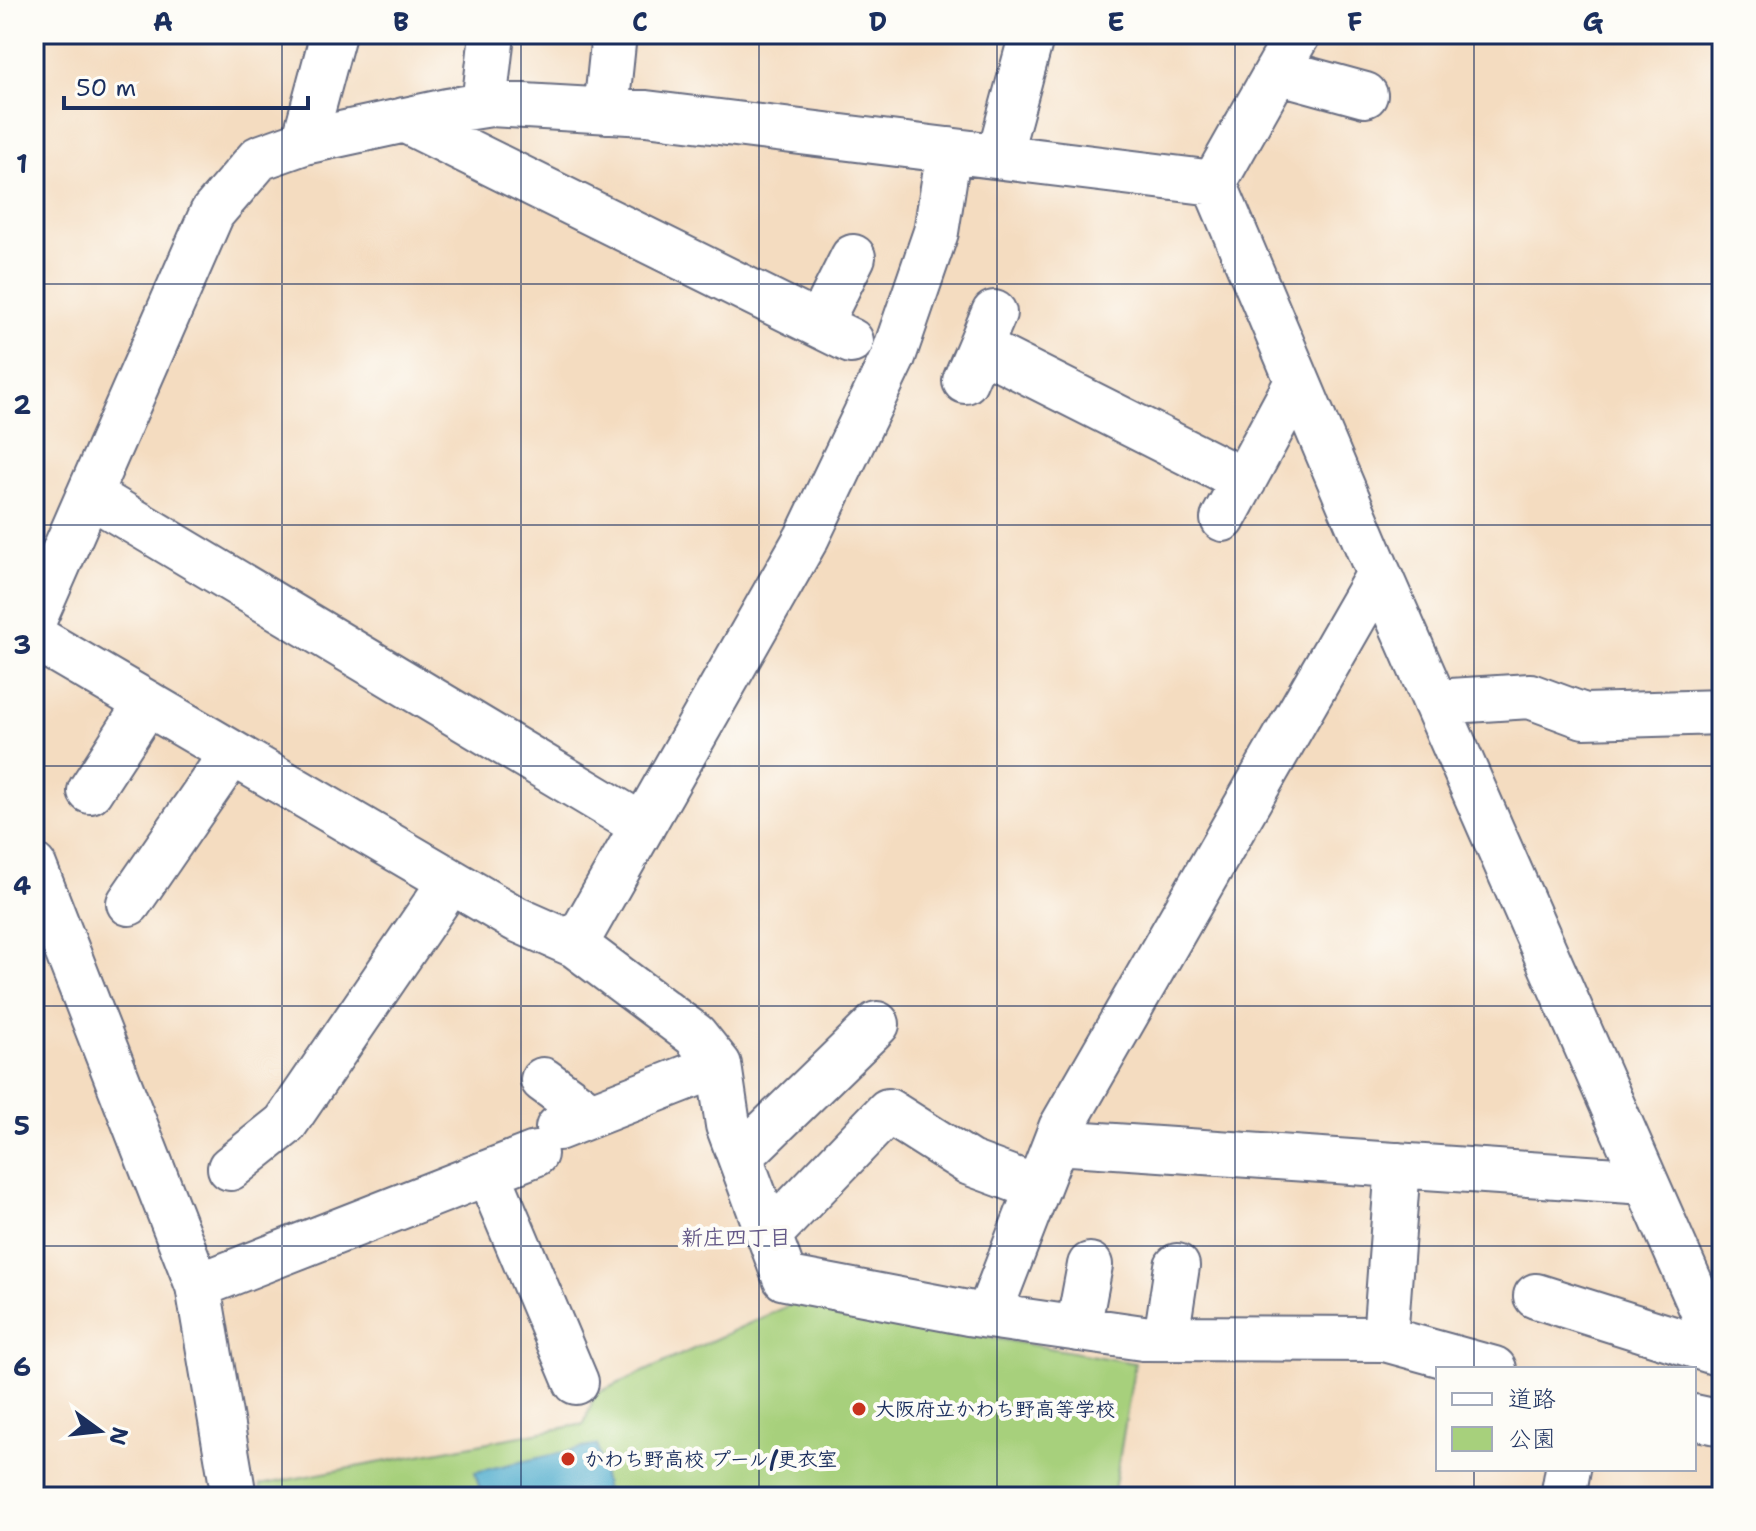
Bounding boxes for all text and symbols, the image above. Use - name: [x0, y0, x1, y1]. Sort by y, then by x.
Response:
- text: A: [153, 4, 173, 39]
- text: B: [393, 4, 409, 39]
- text: C: [632, 4, 648, 39]
- text: D: [869, 4, 887, 39]
- text: E: [1107, 4, 1125, 39]
- text: F: [1347, 4, 1363, 39]
- text: G: [1583, 4, 1604, 39]
- scale bar: [64, 60, 308, 110]
- text: 50 m: [76, 72, 136, 104]
- text: 1: [16, 146, 28, 181]
- text: 2: [13, 387, 31, 422]
- text: 3: [13, 627, 31, 662]
- text: 4: [13, 868, 31, 903]
- text: 5: [14, 1108, 30, 1143]
- district label: 新庄四丁目: [681, 1223, 791, 1252]
- text: 6: [13, 1349, 31, 1384]
- legend: [1436, 1367, 1696, 1471]
- text: 道路: [1508, 1383, 1556, 1415]
- north arrow: [60, 1391, 140, 1471]
- place label: 大阪府立かわち野高等学校: [875, 1396, 1115, 1422]
- marker: 大阪府立かわち野高等学校: [850, 1400, 868, 1418]
- text: 公園: [1508, 1423, 1556, 1455]
- text: N: [103, 1424, 135, 1448]
- place label: かわち野高校 プール/更衣室: [584, 1446, 837, 1472]
- marker: かわち野高校 プール/更衣室: [559, 1450, 577, 1468]

